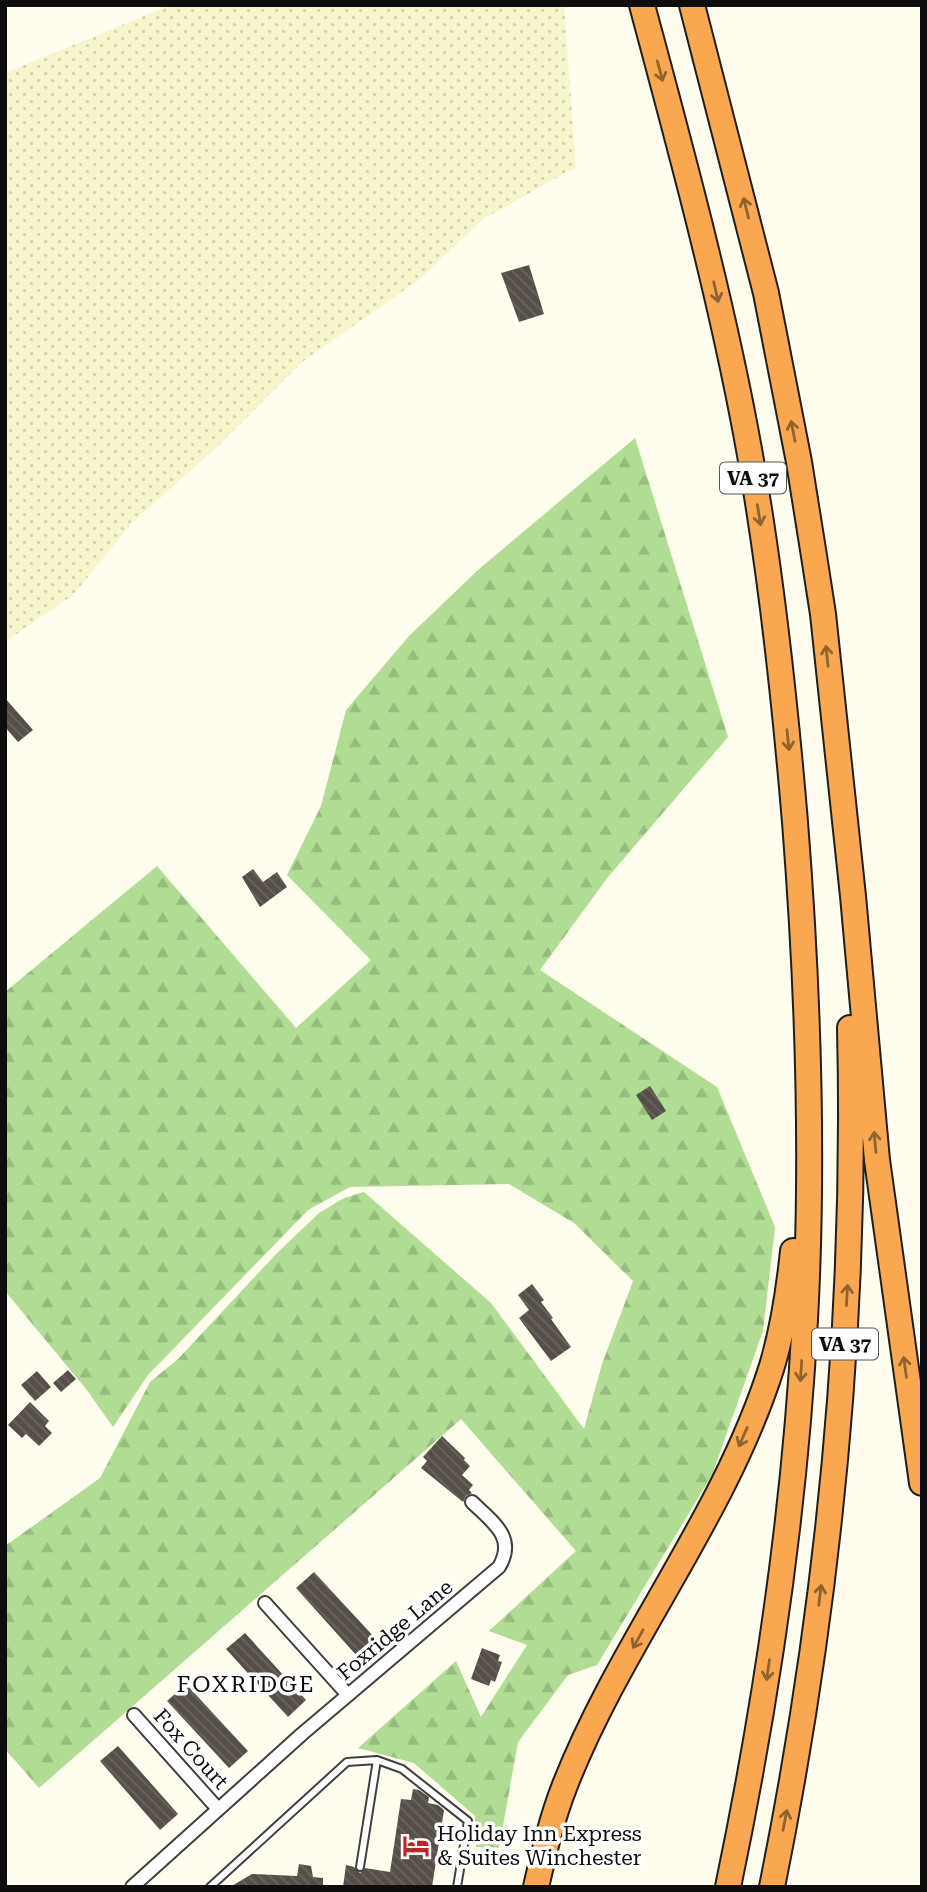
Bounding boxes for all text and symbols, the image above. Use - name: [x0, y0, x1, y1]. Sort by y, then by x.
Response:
- one-way arrow: [654, 60, 667, 82]
- one-way arrow: [739, 198, 752, 220]
- one-way arrow: [710, 280, 723, 302]
- one-way arrow: [786, 420, 800, 443]
- road number: VA 37: [720, 463, 786, 494]
- one-way arrow: [753, 503, 766, 526]
- one-way arrow: [820, 645, 833, 668]
- one-way arrow: [782, 729, 795, 751]
- one-way arrow: [868, 1131, 881, 1153]
- one-way arrow: [840, 1284, 853, 1307]
- road number: VA 37: [812, 1328, 878, 1360]
- one-way arrow: [899, 1356, 912, 1379]
- one-way arrow: [794, 1360, 807, 1382]
- one-way arrow: [736, 1426, 749, 1447]
- street label: Foxridge Lane: [333, 1575, 457, 1685]
- one-way arrow: [814, 1584, 827, 1607]
- one-way arrow: [631, 1628, 645, 1648]
- one-way arrow: [761, 1659, 774, 1681]
- district label: FOXRIDGE: [176, 1671, 316, 1698]
- street label: Fox Court: [149, 1704, 233, 1794]
- one-way arrow: [779, 1809, 793, 1832]
- place label: Holiday Inn Express & Suites Winchester: [437, 1822, 642, 1870]
- hotel icon: Holiday Inn Express & Suites Winchester: [401, 1831, 431, 1861]

